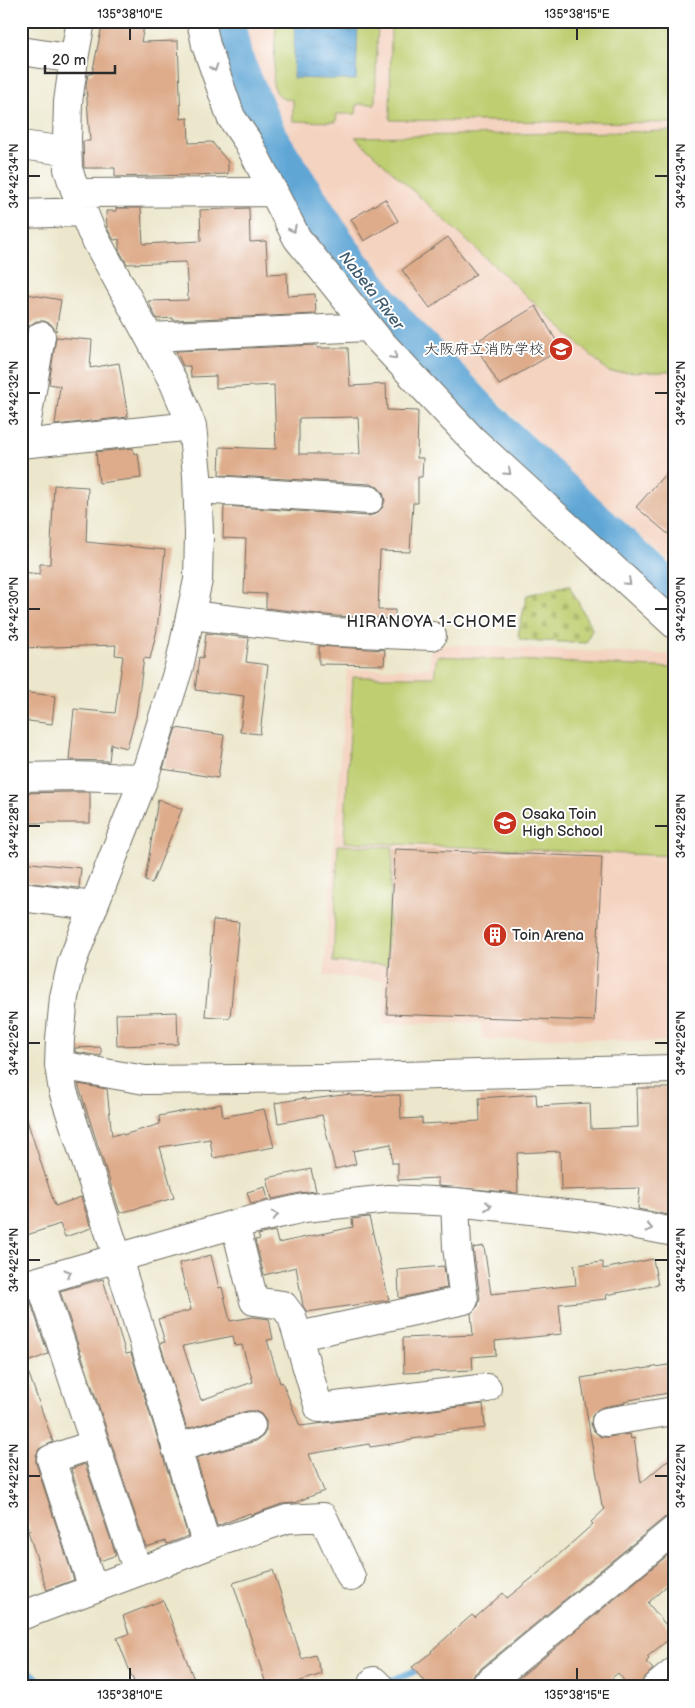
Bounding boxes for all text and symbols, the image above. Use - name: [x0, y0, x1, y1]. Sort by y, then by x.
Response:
- text: 135°38'10"E: [97, 7, 163, 22]
- text: 135°38'15"E: [544, 7, 610, 22]
- scale bar: [45, 42, 115, 74]
- text: 20 m: [52, 51, 86, 70]
- one-way arrow: [208, 63, 218, 72]
- text: 34°42'34"N: [7, 143, 22, 209]
- text: 34°42'34"N: [674, 143, 689, 209]
- one-way arrow: [287, 224, 297, 233]
- water label: Nabeta River: [334, 248, 408, 335]
- school or university icon: 大阪府立消防学校: [548, 336, 574, 362]
- place label: 大阪府立消防学校: [424, 340, 544, 359]
- one-way arrow: [388, 351, 397, 360]
- text: 34°42'32"N: [7, 361, 22, 425]
- text: 34°42'32"N: [674, 361, 689, 425]
- one-way arrow: [502, 466, 511, 475]
- one-way arrow: [622, 576, 631, 585]
- text: 34°42'30"N: [7, 577, 22, 641]
- text: 34°42'30"N: [674, 577, 689, 641]
- district label: HIRANOYA 1-CHOME: [346, 613, 518, 632]
- text: 34°42'28"N: [7, 794, 22, 858]
- text: 34°42'28"N: [674, 794, 689, 858]
- place label: Osaka Toin High School: [522, 805, 603, 841]
- school or university icon: Osaka Toin High School: [492, 810, 518, 836]
- building icon: Toin Arena: [482, 922, 508, 948]
- place label: Toin Arena: [512, 926, 584, 945]
- text: 34°42'26"N: [7, 1011, 22, 1075]
- text: 34°42'26"N: [674, 1011, 689, 1075]
- one-way arrow: [485, 1200, 493, 1211]
- one-way arrow: [271, 1210, 280, 1221]
- one-way arrow: [645, 1222, 654, 1232]
- text: 34°42'24"N: [7, 1228, 22, 1292]
- text: 34°42'24"N: [674, 1228, 689, 1292]
- one-way arrow: [64, 1268, 73, 1279]
- text: 34°42'22"N: [7, 1444, 22, 1508]
- text: 34°42'22"N: [674, 1444, 689, 1508]
- text: 135°38'10"E: [97, 1688, 163, 1703]
- text: 135°38'15"E: [544, 1688, 610, 1703]

